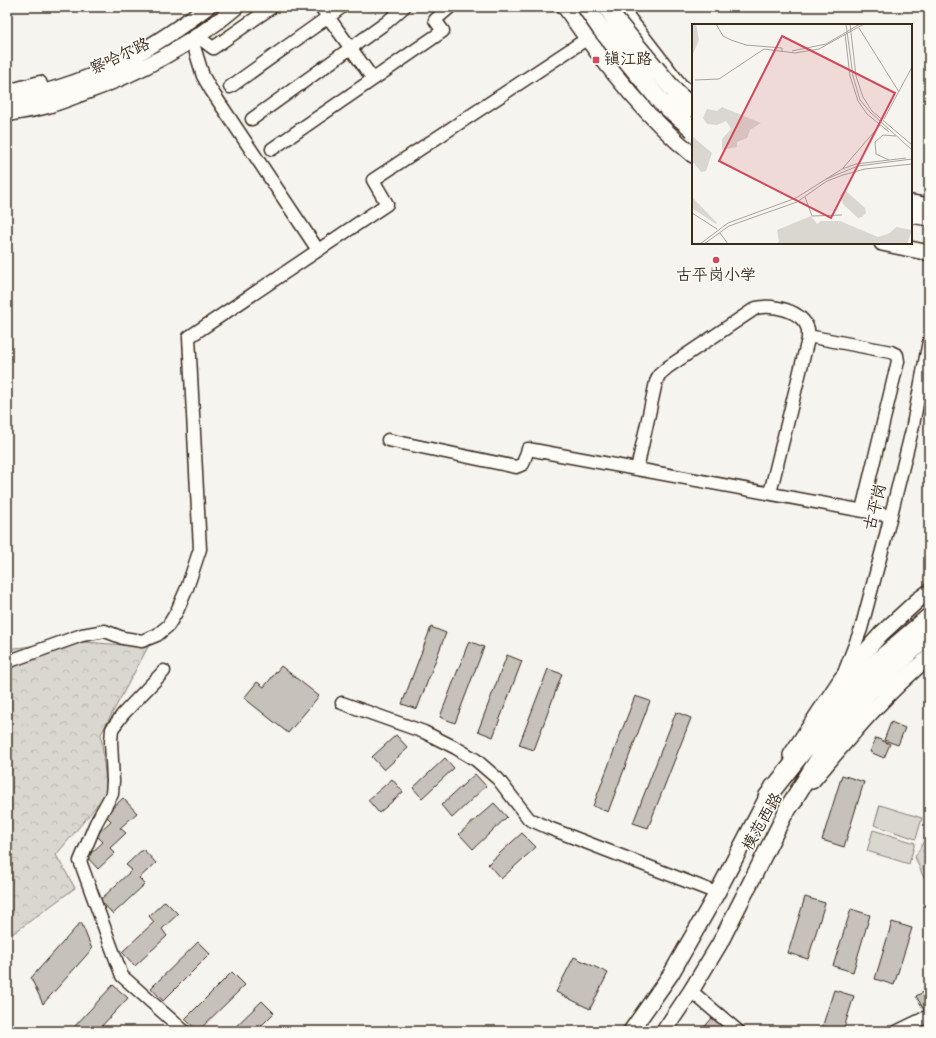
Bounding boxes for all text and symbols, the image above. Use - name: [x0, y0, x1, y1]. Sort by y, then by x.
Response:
- inset map: [692, 24, 912, 244]
- street label: 察哈尔路: [86, 33, 154, 81]
- place label: 镇江路: [604, 48, 652, 72]
- marker: 镇江路: [591, 55, 601, 65]
- marker: 古平岗小学: [711, 255, 721, 265]
- place label: 古平岗小学: [676, 264, 756, 288]
- street label: 古平岗: [859, 481, 893, 533]
- street label: 模范西路: [737, 788, 789, 856]

